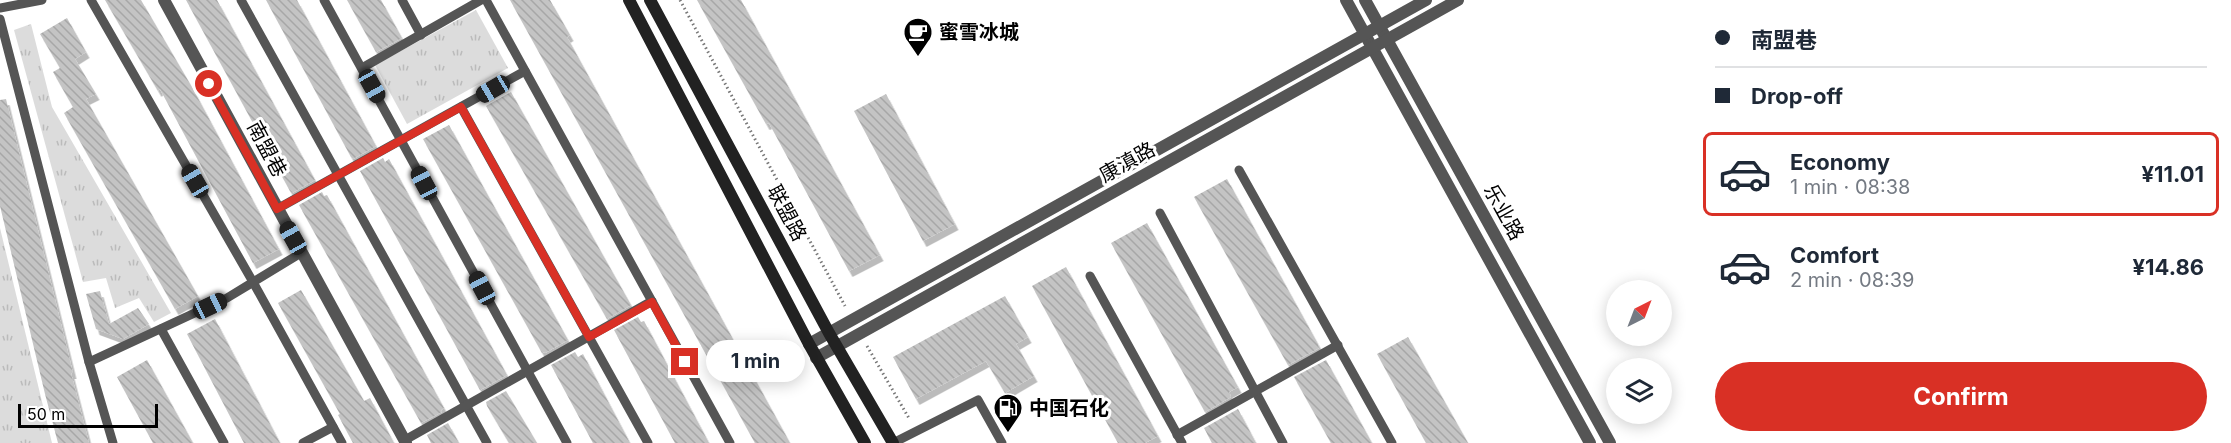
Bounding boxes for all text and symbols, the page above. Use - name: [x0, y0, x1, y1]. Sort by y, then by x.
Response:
- cafe icon: 蜜雪冰城: [902, 16, 934, 58]
- place label: 蜜雪冰城: [939, 20, 1019, 44]
- text: 南盟巷: [1751, 27, 1817, 53]
- car: [355, 66, 389, 106]
- route start: [195, 70, 222, 97]
- car: [473, 72, 513, 106]
- text: Drop-off: [1751, 83, 1843, 109]
- street label: 南盟巷: [242, 117, 292, 181]
- street label: 康滇路: [1095, 137, 1159, 187]
- icon: car: [1718, 147, 1772, 201]
- text: Economy: [1790, 149, 1890, 175]
- car: [178, 161, 212, 201]
- text: ¥11.01: [2141, 161, 2204, 187]
- car: [408, 163, 440, 203]
- text: 1 min · 08:38: [1790, 175, 1910, 199]
- street label: 乐业路: [1479, 180, 1529, 244]
- street label: 联盟路: [762, 181, 812, 245]
- car: [276, 218, 310, 258]
- icon: car: [1718, 240, 1772, 294]
- text: Comfort: [1790, 242, 1879, 268]
- text: ¥14.86: [2133, 254, 2204, 280]
- car: [466, 268, 498, 308]
- text: 2 min · 08:39: [1790, 268, 1915, 292]
- north arrow: [1606, 280, 1672, 346]
- map controls: [1606, 280, 1672, 424]
- car: [190, 290, 230, 322]
- callout: 1 min: [706, 341, 805, 383]
- route end: [671, 348, 698, 375]
- text: 1 min: [731, 349, 780, 373]
- button: layers: [1606, 358, 1672, 424]
- button: Confirm: [1715, 362, 2207, 431]
- fuel station icon: 中国石化: [992, 392, 1024, 434]
- place label: 中国石化: [1029, 396, 1109, 420]
- scale bar: [18, 401, 158, 428]
- text: 50 m: [27, 404, 65, 424]

